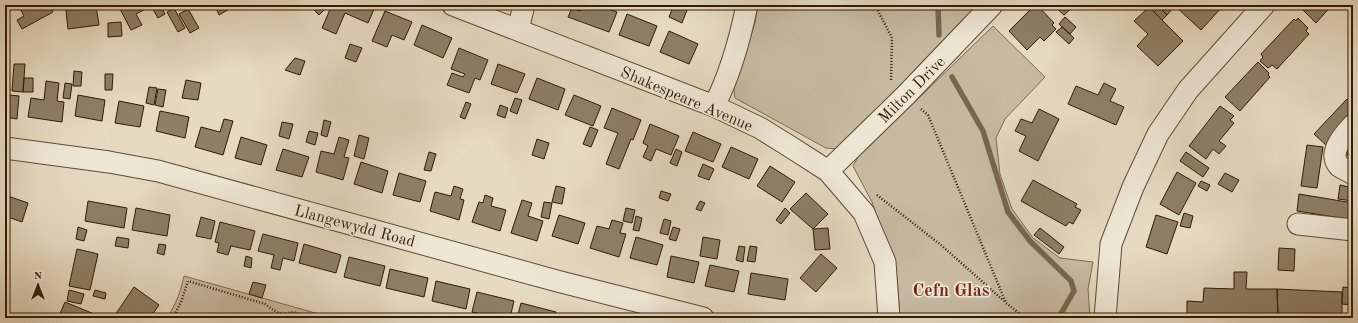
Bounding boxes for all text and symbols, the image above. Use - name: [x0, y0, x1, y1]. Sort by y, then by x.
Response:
- street label: Milton Drive: [876, 54, 949, 127]
- street label: Shakespeare Avenue: [618, 65, 755, 135]
- street label: Llangewydd Road: [292, 203, 417, 251]
- north arrow: [18, 265, 58, 305]
- text: N: [34, 271, 43, 282]
- district label: Cefn Glas: [912, 282, 990, 300]

